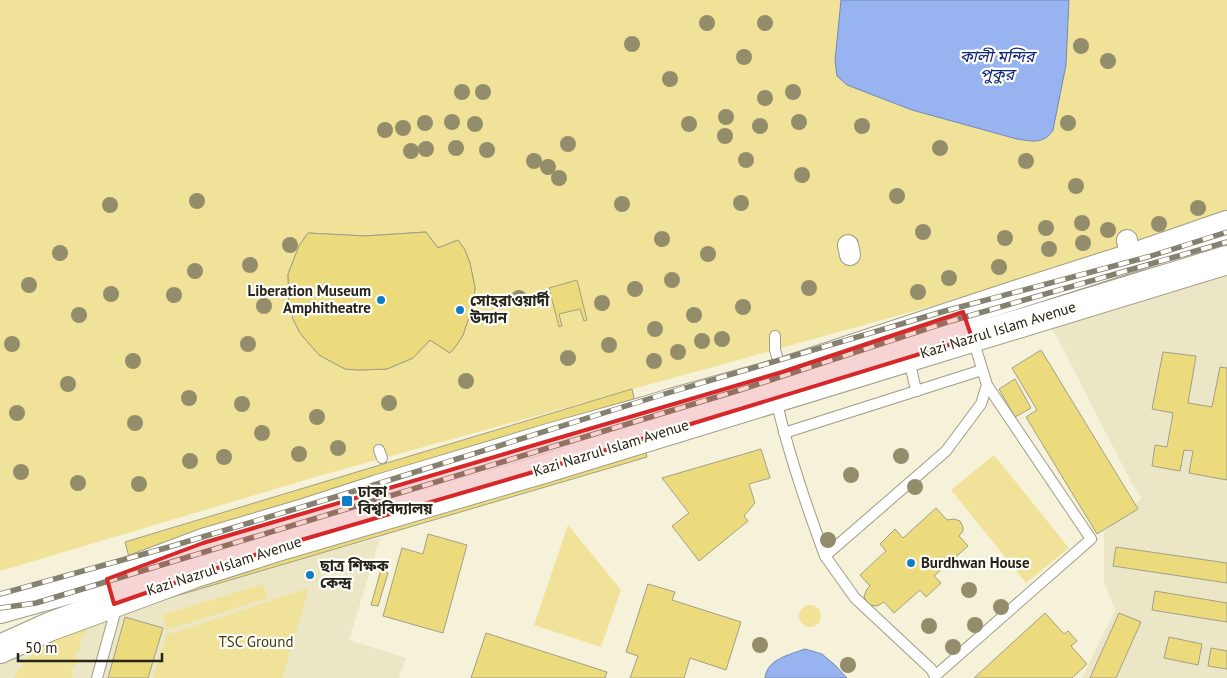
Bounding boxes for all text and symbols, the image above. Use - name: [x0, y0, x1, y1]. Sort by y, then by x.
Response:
- water label: কালী মন্দির পুকুর: [960, 46, 1038, 84]
- place label: Liberation Museum Amphitheatre: [247, 281, 371, 317]
- place label: সোহরাওয়ার্দী উদ্যান: [469, 290, 550, 327]
- marker: Liberation Museum Amphitheatre: [375, 294, 387, 306]
- street label: Kazi Nazrul Islam Avenue: [918, 297, 1078, 362]
- marker: সোহরাওয়ার্দী উদ্যান: [454, 304, 466, 316]
- street label: Kazi Nazrul Islam Avenue: [531, 415, 691, 480]
- place label: ঢাকা বিশ্ববিদ্যালয়: [357, 482, 433, 518]
- marker: ঢাকা বিশ্ববিদ্যালয়: [340, 494, 354, 508]
- street label: Kazi Nazrul Islam Avenue: [144, 531, 304, 600]
- place label: Burdhwan House: [921, 553, 1030, 572]
- place label: ছাত্র শিক্ষক কেন্দ্র: [319, 556, 389, 592]
- marker: Burdhwan House: [905, 557, 917, 569]
- marker: ছাত্র শিক্ষক কেন্দ্র: [304, 569, 316, 581]
- scale bar: [18, 630, 161, 662]
- park label: TSC Ground: [219, 632, 293, 651]
- text: 50 m: [25, 638, 58, 657]

